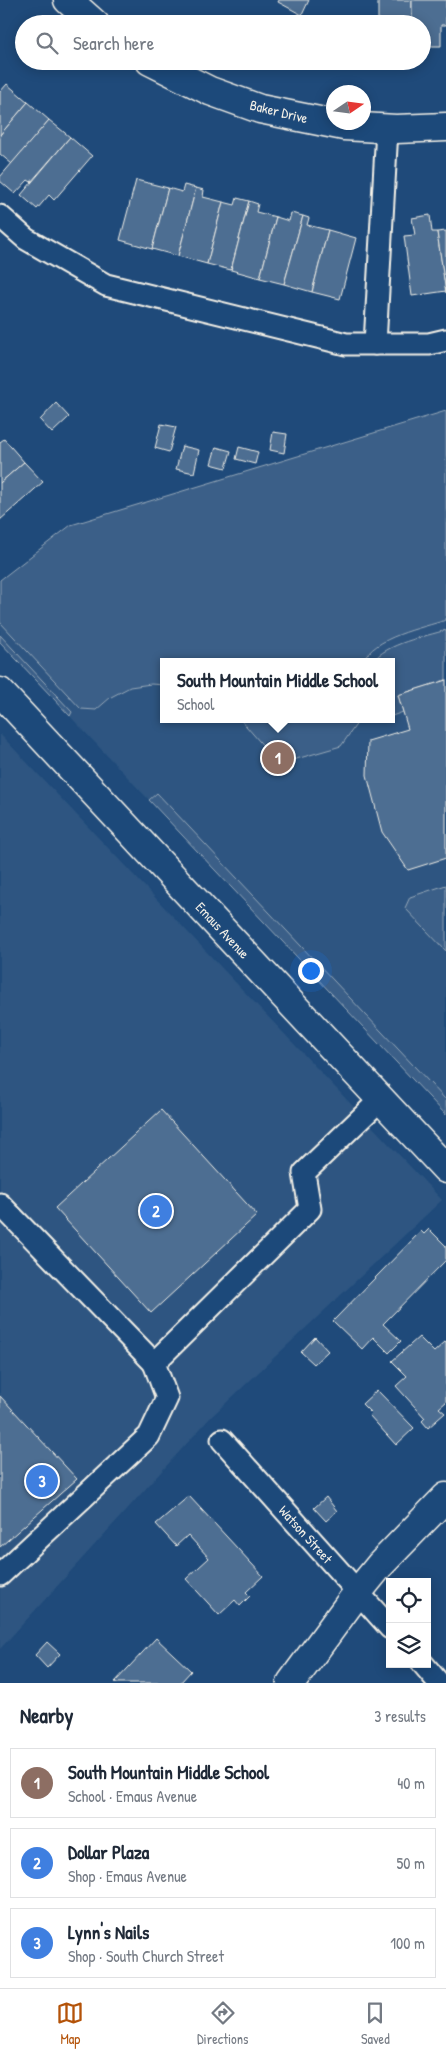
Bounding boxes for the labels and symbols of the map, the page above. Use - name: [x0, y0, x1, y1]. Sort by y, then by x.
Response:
- north arrow: [326, 85, 371, 130]
- street label: Baker Drive: [248, 95, 310, 127]
- pin: 1: [262, 739, 294, 777]
- street label: Emaus Avenue: [192, 898, 254, 963]
- your location: [298, 958, 324, 984]
- pin: 2: [140, 1192, 172, 1230]
- pin: 3: [26, 1462, 58, 1500]
- street label: Watson Street: [275, 1501, 337, 1567]

